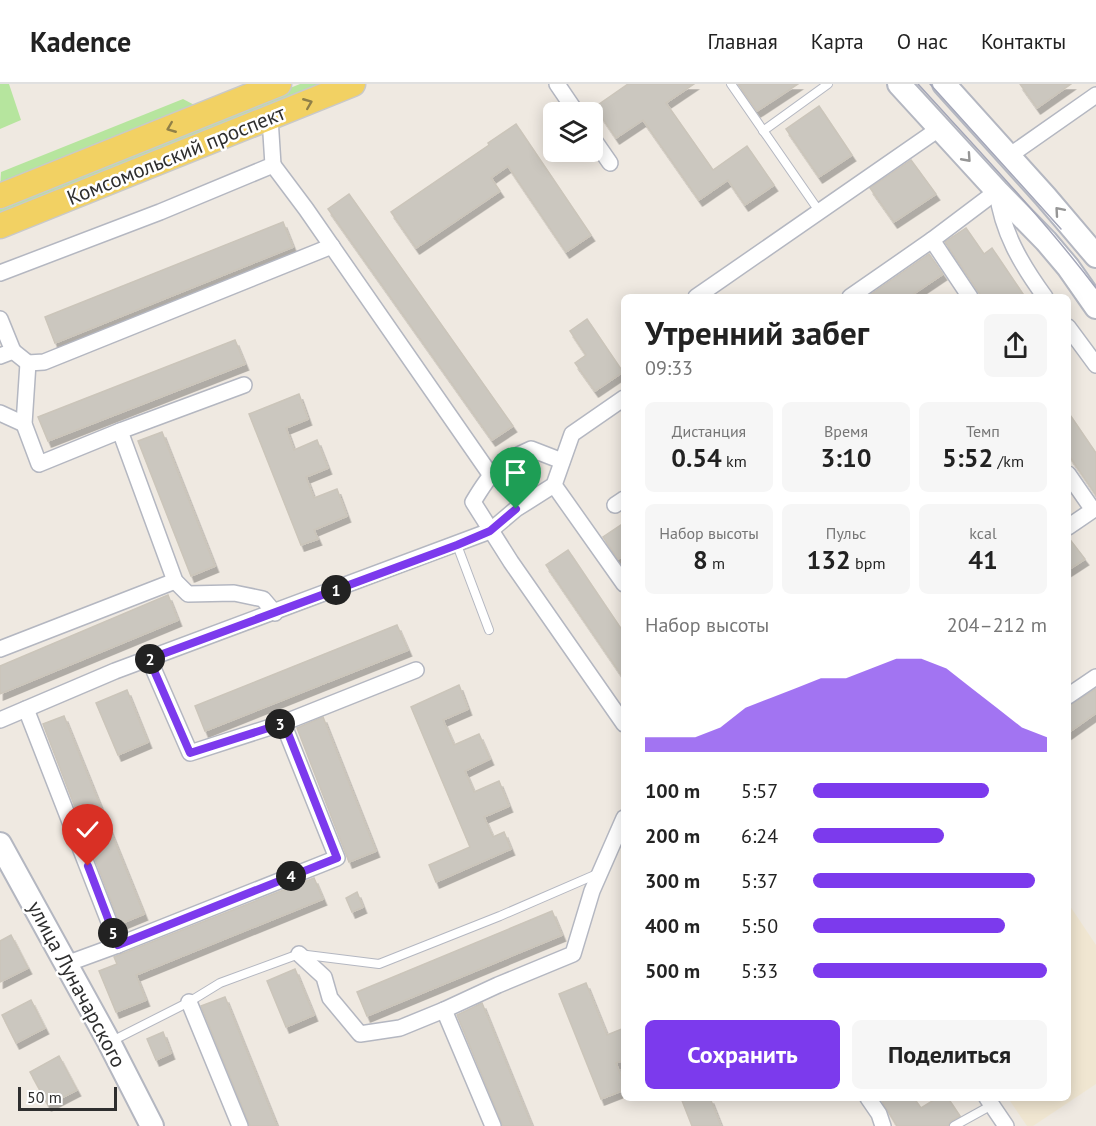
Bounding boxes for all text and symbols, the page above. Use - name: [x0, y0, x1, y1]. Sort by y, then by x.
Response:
- text: Kadence: [30, 23, 131, 60]
- text: Главная: [707, 28, 778, 55]
- text: Карта: [811, 28, 864, 55]
- text: О нас: [897, 28, 948, 55]
- text: Контакты: [981, 28, 1066, 55]
- one-way arrow: [301, 98, 312, 110]
- street label: Комсомольский проспект: [63, 99, 290, 211]
- map controls: [543, 102, 603, 162]
- button: layers: [543, 102, 603, 162]
- one-way arrow: [166, 121, 177, 133]
- one-way arrow: [960, 151, 971, 162]
- one-way arrow: [1055, 208, 1066, 218]
- text: Утренний забег: [645, 311, 869, 354]
- button: share: [984, 314, 1047, 377]
- text: 09:33: [645, 355, 693, 381]
- text: Дистанция: [672, 421, 746, 441]
- text: Время: [824, 421, 868, 441]
- text: Темп: [966, 421, 1000, 441]
- text: 0.54: [671, 441, 722, 474]
- text: 3:10: [820, 441, 872, 474]
- text: 5:52: [942, 441, 993, 474]
- pin: [490, 447, 541, 509]
- text: km: [722, 451, 747, 471]
- text: /km: [993, 451, 1024, 471]
- icon: arrive: [499, 456, 532, 489]
- text: Набор высоты: [659, 523, 759, 543]
- text: Пульс: [826, 523, 866, 543]
- text: kcal: [969, 523, 997, 543]
- text: 8: [693, 543, 708, 576]
- text: 132: [807, 543, 851, 576]
- text: 41: [968, 543, 998, 576]
- text: m: [708, 553, 725, 573]
- text: bpm: [851, 553, 885, 573]
- pin: 1: [321, 575, 351, 605]
- text: 1: [331, 580, 341, 600]
- text: Набор высоты: [645, 612, 769, 638]
- text: 204–212 m: [947, 612, 1047, 638]
- pin: 2: [135, 644, 165, 674]
- text: 2: [145, 649, 155, 669]
- pin: 3: [265, 709, 295, 739]
- text: 3: [275, 714, 285, 734]
- text: 100 m: [645, 778, 700, 804]
- text: 5:57: [741, 778, 778, 804]
- pin: [62, 804, 113, 866]
- icon: check: [71, 813, 104, 846]
- text: 200 m: [645, 823, 700, 849]
- text: 6:24: [741, 823, 778, 849]
- pin: 4: [276, 861, 306, 891]
- text: 4: [286, 866, 296, 886]
- text: 300 m: [645, 868, 700, 894]
- text: 5:37: [741, 868, 778, 894]
- street label: улица Луначарского: [22, 896, 132, 1072]
- text: 400 m: [645, 913, 700, 939]
- text: 5:50: [741, 913, 778, 939]
- pin: 5: [98, 918, 128, 948]
- text: 5: [108, 923, 118, 943]
- text: 500 m: [645, 958, 700, 984]
- text: 5:33: [741, 958, 778, 984]
- button: Сохранить: [645, 1020, 840, 1089]
- button: Поделиться: [852, 1020, 1047, 1089]
- scale bar: [18, 1084, 117, 1112]
- text: 50 m: [27, 1087, 62, 1107]

